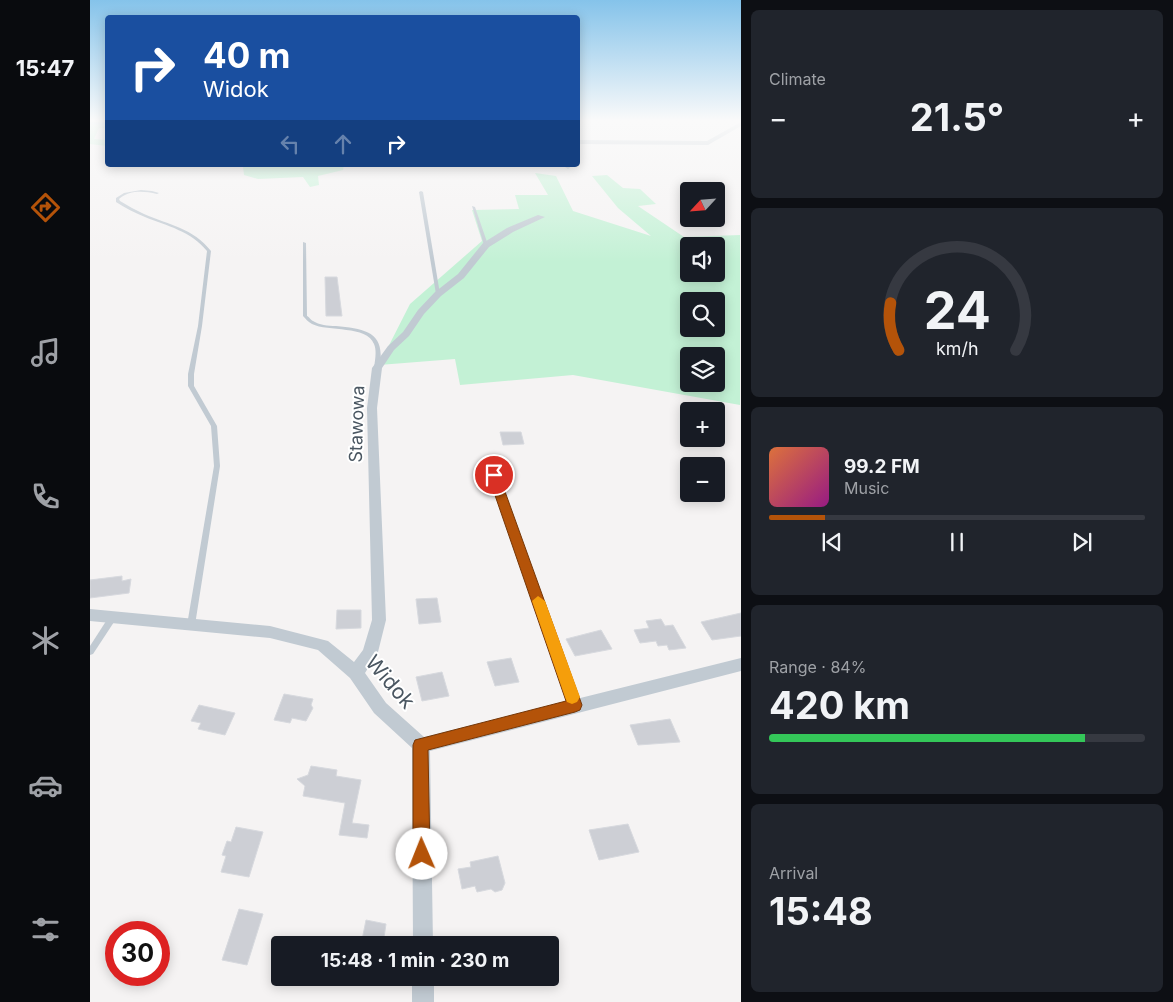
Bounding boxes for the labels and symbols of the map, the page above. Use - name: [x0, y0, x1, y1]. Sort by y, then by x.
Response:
- north arrow: [680, 182, 725, 228]
- street label: Stawowa: [345, 385, 368, 463]
- pin: [473, 454, 515, 496]
- street label: Widok: [360, 650, 421, 714]
- position arrow: [395, 827, 447, 879]
- speed limit sign: 30: [105, 921, 170, 986]

